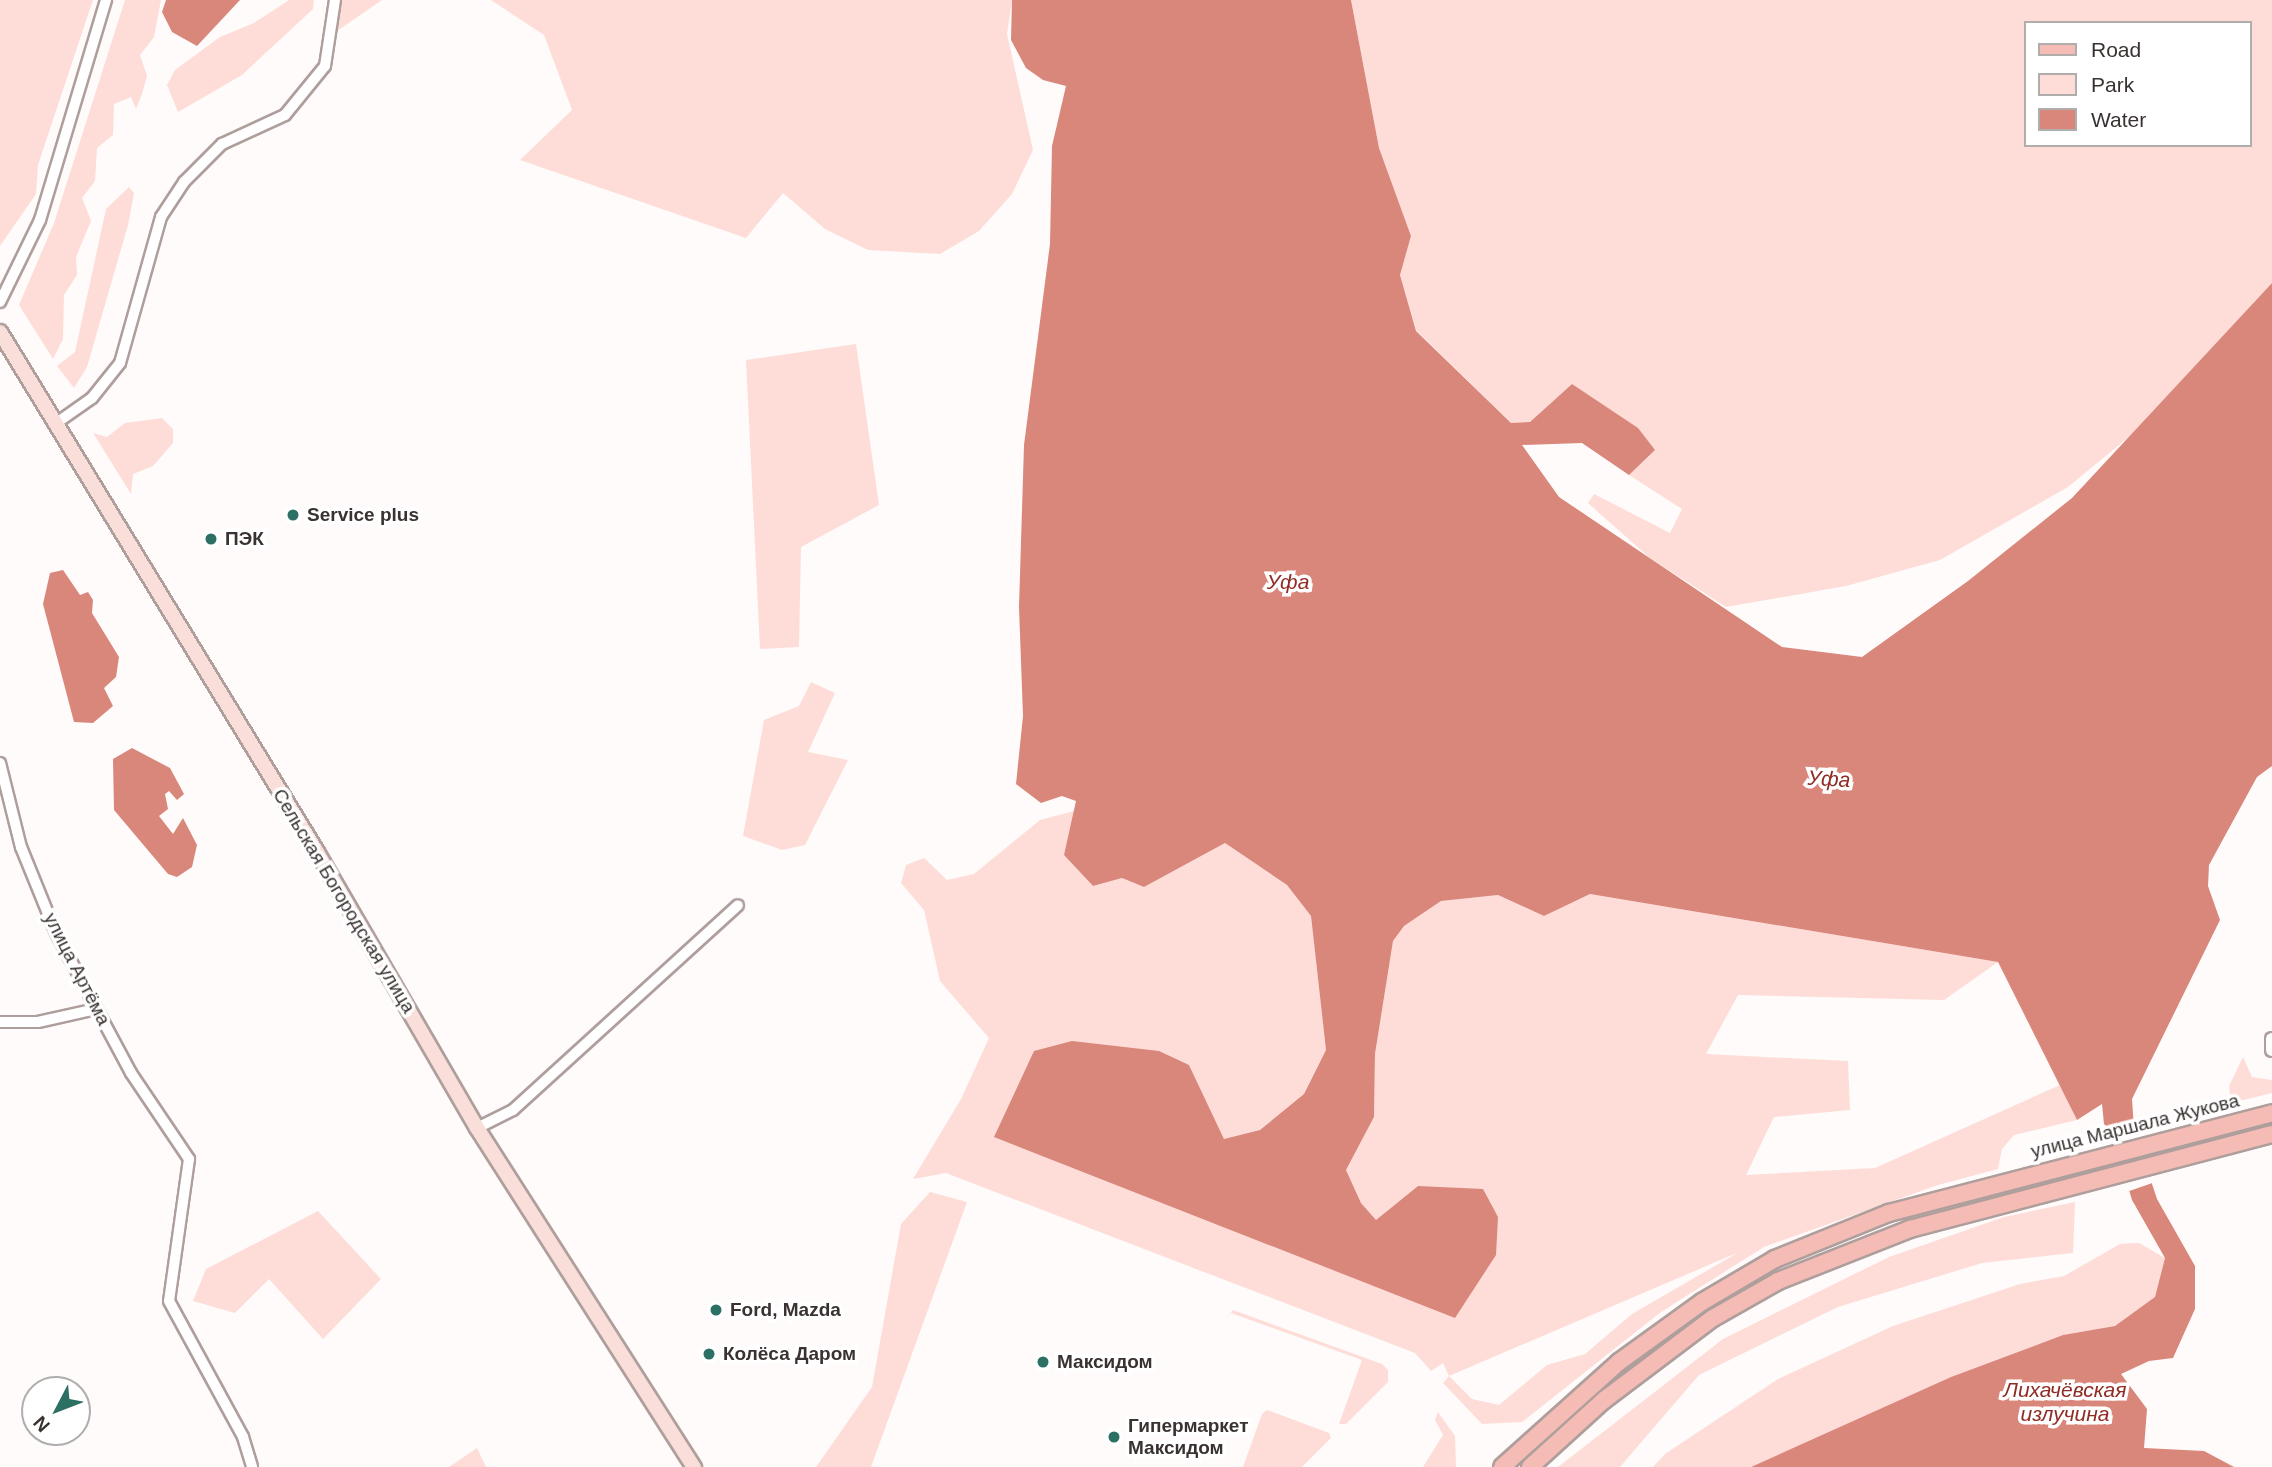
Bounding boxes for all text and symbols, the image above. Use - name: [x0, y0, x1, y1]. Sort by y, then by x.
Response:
- legend: [2024, 21, 2251, 147]
- text: Road: [2091, 38, 2141, 61]
- text: Park: [2091, 73, 2134, 96]
- text: Water: [2091, 108, 2146, 131]
- place label: Service plus: [307, 504, 419, 526]
- marker: Service plus: [285, 507, 301, 523]
- place label: ПЭК: [225, 528, 264, 550]
- marker: ПЭК: [203, 531, 219, 547]
- water label: Уфа: [1267, 569, 1309, 595]
- water label: Уфа: [1807, 765, 1851, 793]
- street label: Сельская Богородская улица: [268, 785, 420, 1017]
- street label: улица Артёма: [39, 909, 115, 1029]
- street label: улица Маршала Жукова: [2029, 1089, 2241, 1163]
- place label: Ford, Mazda: [730, 1299, 841, 1321]
- marker: Ford, Mazda: [708, 1302, 724, 1318]
- place label: Колёса Даром: [723, 1343, 856, 1365]
- marker: Колёса Даром: [701, 1346, 717, 1362]
- place label: Максидом: [1057, 1351, 1153, 1373]
- marker: Максидом: [1035, 1354, 1051, 1370]
- north arrow: [21, 1376, 91, 1446]
- water label: Лихачёвская излучина: [2004, 1377, 2126, 1427]
- text: N: [29, 1412, 54, 1436]
- place label: Гипермаркет Максидом: [1128, 1415, 1248, 1459]
- marker: Гипермаркет Максидом: [1106, 1429, 1122, 1445]

